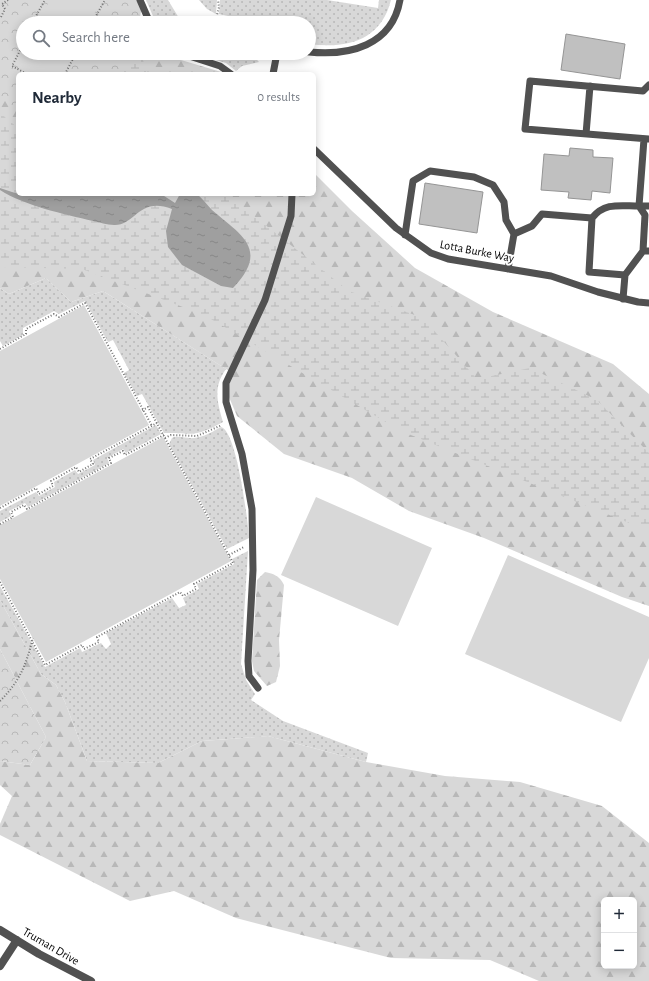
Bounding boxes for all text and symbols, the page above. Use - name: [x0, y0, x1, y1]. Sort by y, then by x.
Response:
- search box: [16, 16, 316, 60]
- icon: search: [30, 27, 52, 49]
- text: Search here: [62, 30, 130, 45]
- text: Nearby: [32, 89, 82, 106]
- text: 0 results: [257, 91, 300, 104]
- street label: Lotta Burke Way: [439, 238, 515, 265]
- map controls: [601, 897, 637, 969]
- button: +: [601, 897, 637, 933]
- street label: Truman Drive: [21, 925, 81, 967]
- button: −: [601, 933, 637, 969]

